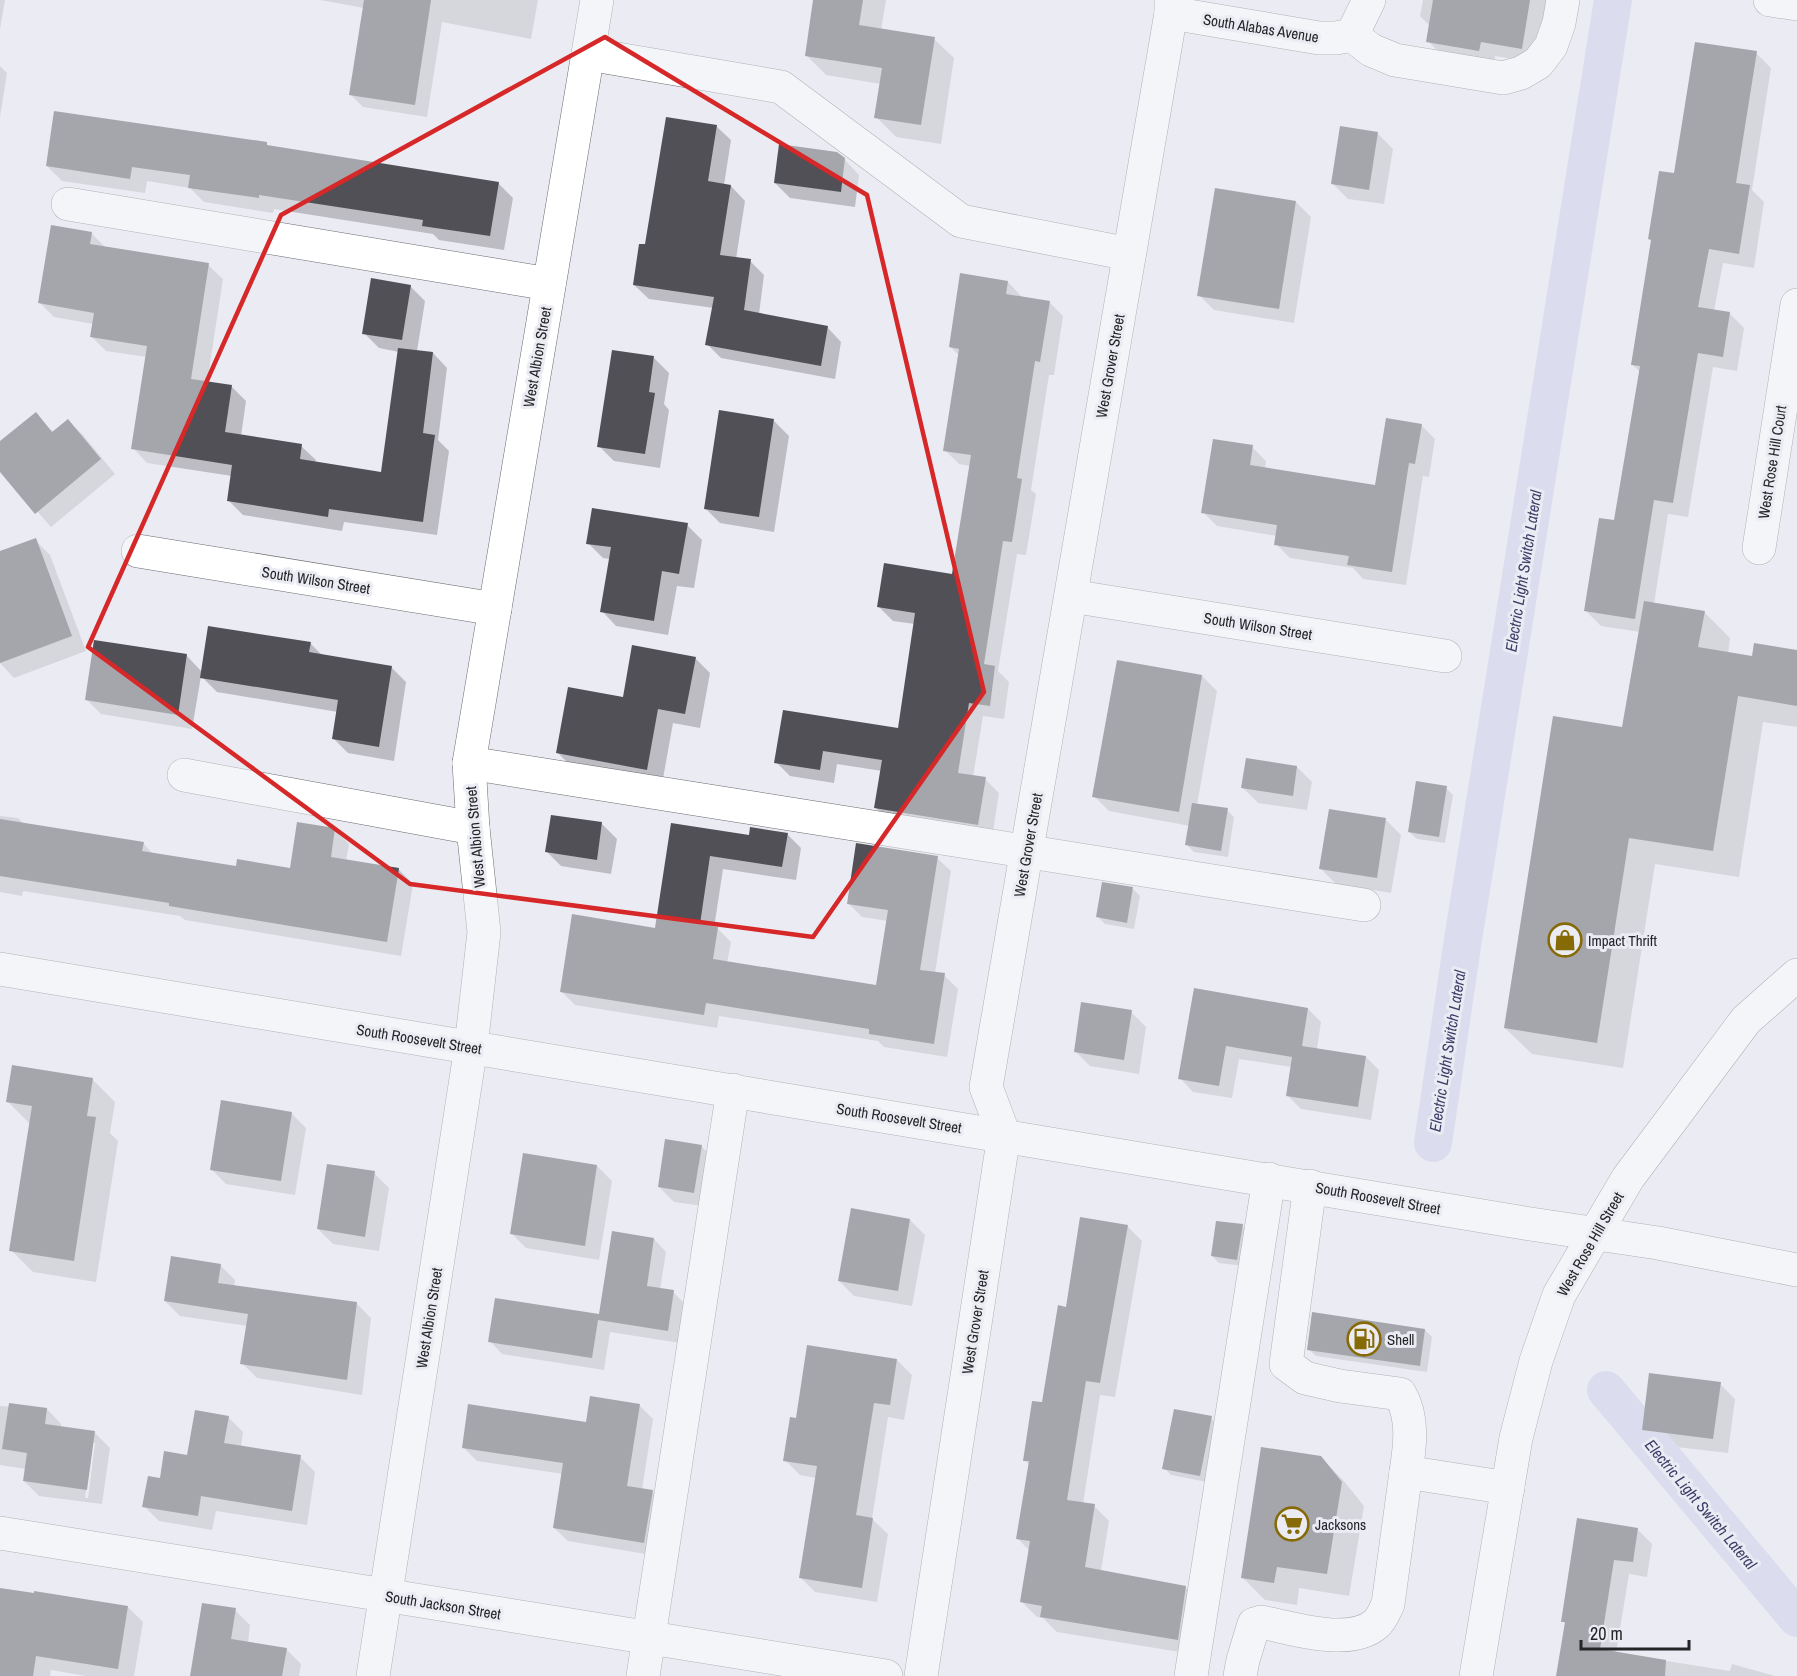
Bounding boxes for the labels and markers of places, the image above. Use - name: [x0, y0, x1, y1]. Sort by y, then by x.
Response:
- shop icon: Impact Thrift: [1547, 922, 1583, 958]
- place label: Impact Thrift: [1588, 930, 1657, 951]
- fuel station icon: Shell: [1346, 1321, 1382, 1357]
- place label: Shell: [1387, 1329, 1414, 1350]
- supermarket icon: Jacksons: [1274, 1506, 1310, 1542]
- place label: Jacksons: [1315, 1514, 1366, 1535]

